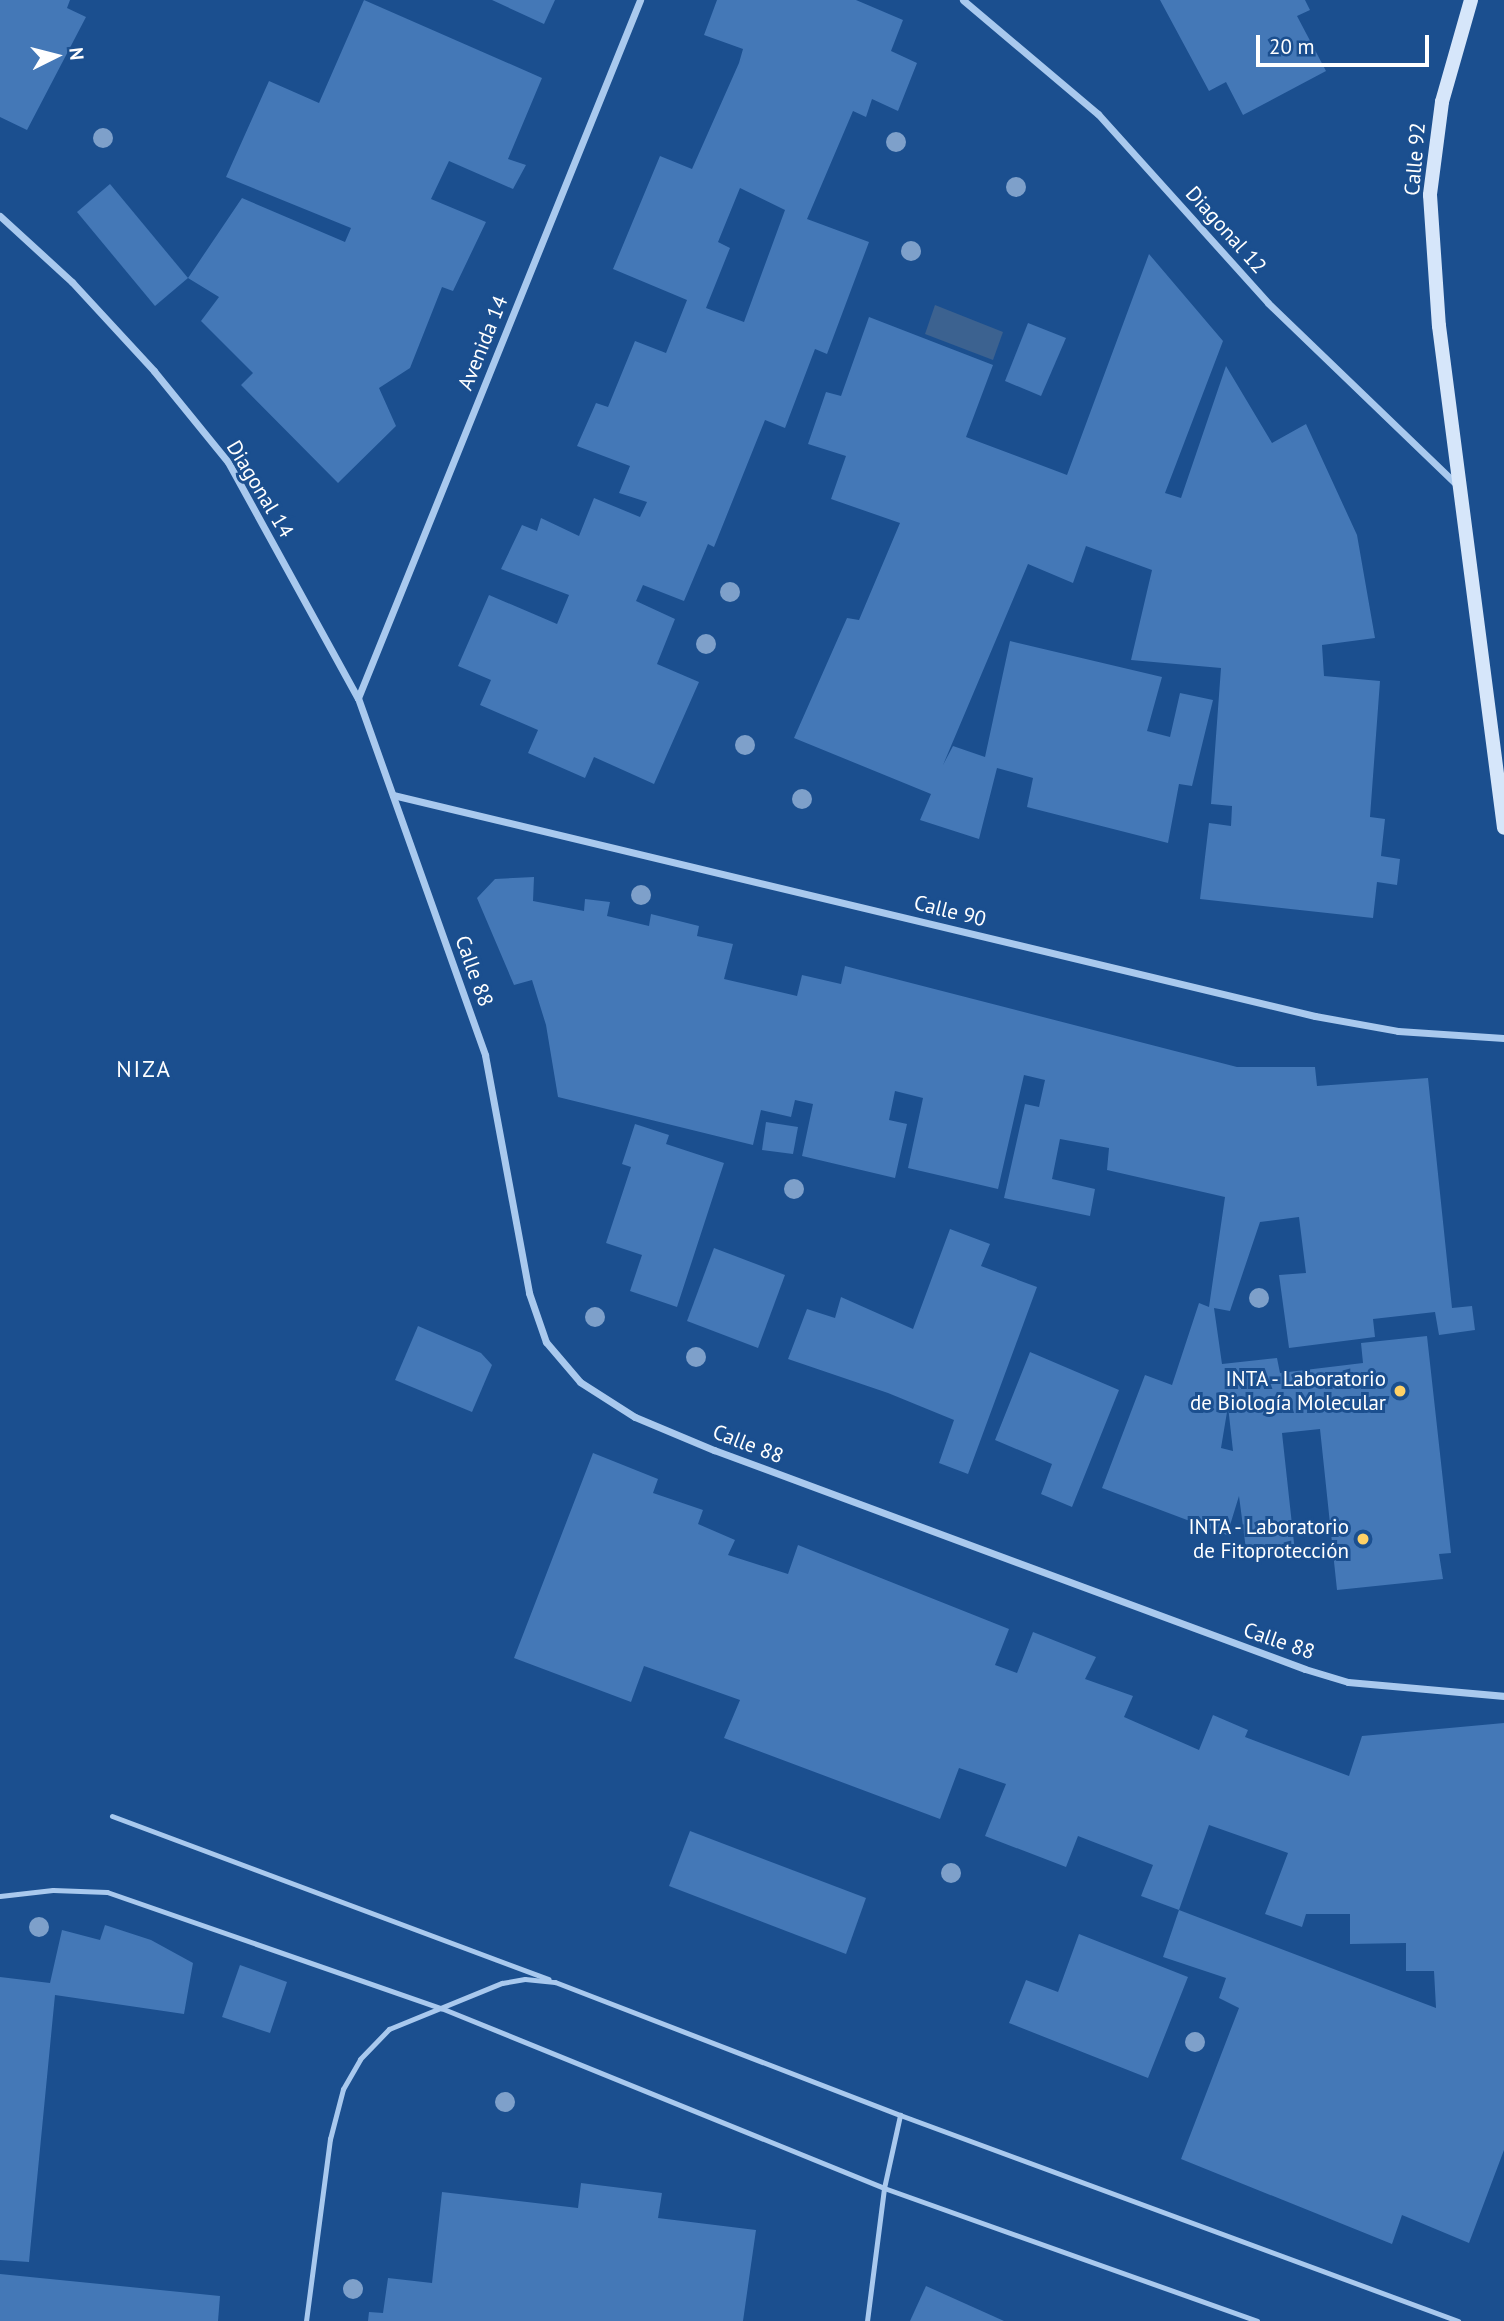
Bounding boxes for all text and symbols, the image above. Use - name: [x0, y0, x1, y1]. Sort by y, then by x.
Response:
- north arrow: [21, 21, 91, 91]
- scale bar: [1259, 21, 1432, 65]
- text: 20 m: [1269, 33, 1315, 60]
- text: N: [64, 46, 89, 61]
- street label: Calle 92: [1399, 121, 1431, 197]
- street label: Diagonal 12: [1180, 181, 1272, 279]
- street label: Avenida 14: [453, 292, 513, 394]
- street label: Diagonal 14: [221, 436, 299, 542]
- street label: Calle 90: [911, 890, 989, 932]
- street label: Calle 88: [450, 932, 498, 1010]
- district label: NIZA: [117, 1055, 171, 1083]
- place label: INTA - Laboratorio de Biología Molecular: [1190, 1366, 1386, 1416]
- marker: INTA - Laboratorio de Biología Molecular: [1392, 1383, 1408, 1399]
- street label: Calle 88: [709, 1419, 787, 1469]
- place label: INTA - Laboratorio de Fitoprotección: [1184, 1514, 1349, 1564]
- marker: INTA - Laboratorio de Fitoprotección: [1355, 1531, 1371, 1547]
- street label: Calle 88: [1240, 1617, 1318, 1665]

